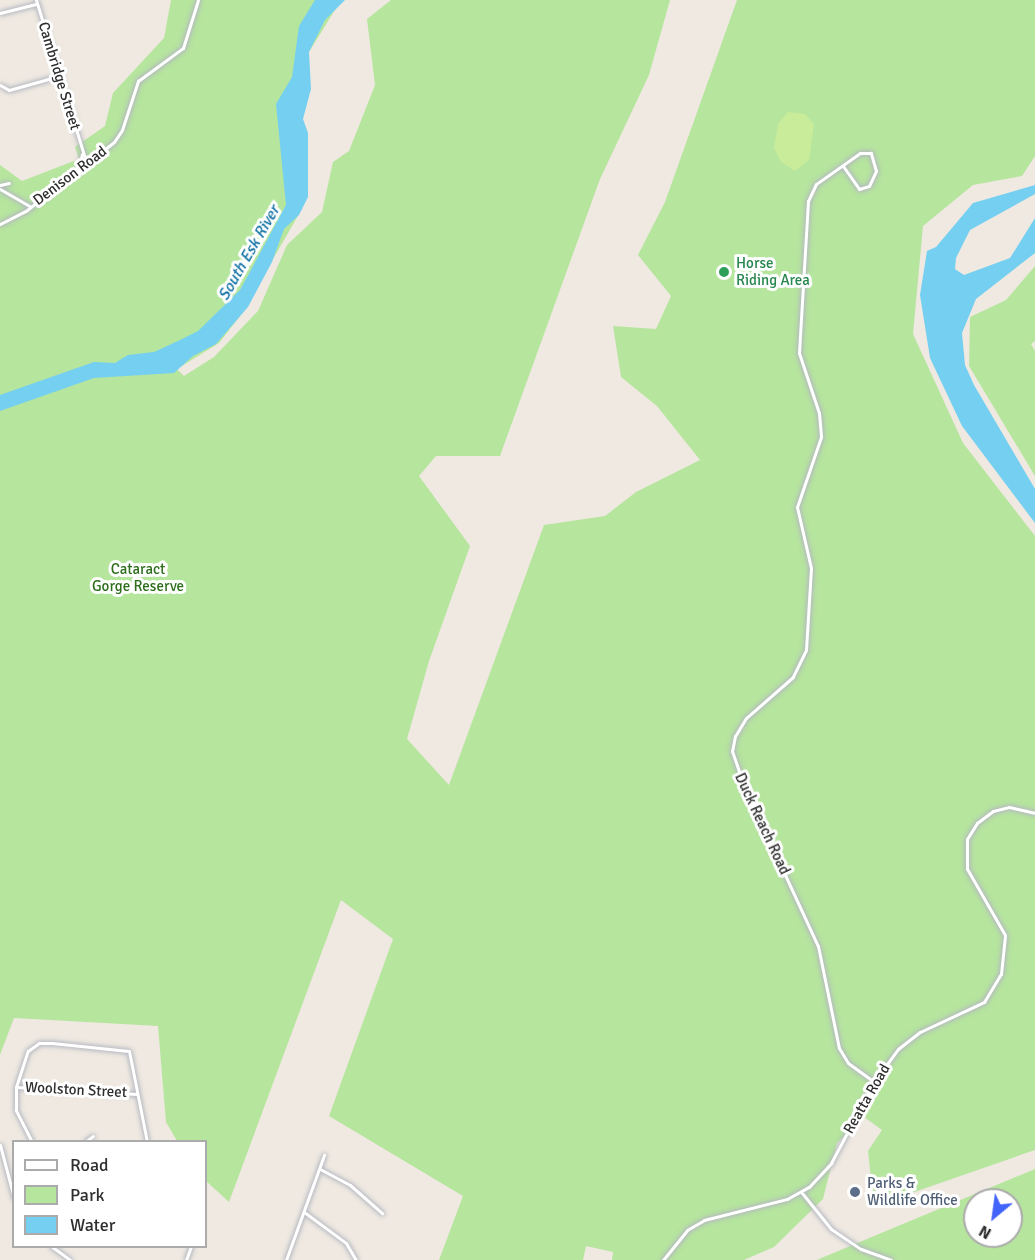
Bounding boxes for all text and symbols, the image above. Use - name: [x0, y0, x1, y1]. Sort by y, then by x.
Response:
- street label: Cambridge Street: [34, 20, 84, 132]
- street label: Denison Road: [30, 143, 110, 209]
- water label: South Esk River: [214, 202, 284, 304]
- place label: Horse Riding Area: [736, 254, 810, 289]
- marker: Horse Riding Area: [717, 265, 731, 279]
- park label: Cataract Gorge Reserve: [92, 560, 184, 595]
- street label: Duck Reach Road: [731, 770, 793, 878]
- street label: Reatta Road: [840, 1061, 894, 1137]
- street label: Woolston Street: [24, 1078, 128, 1102]
- legend: [12, 1140, 207, 1248]
- text: Road: [70, 1154, 109, 1176]
- place label: Parks & Wildlife Office: [867, 1174, 958, 1209]
- text: Park: [70, 1184, 105, 1206]
- marker: Parks & Wildlife Office: [848, 1185, 862, 1199]
- north arrow: [963, 1188, 1023, 1248]
- text: Water: [70, 1214, 115, 1236]
- text: N: [976, 1221, 995, 1243]

